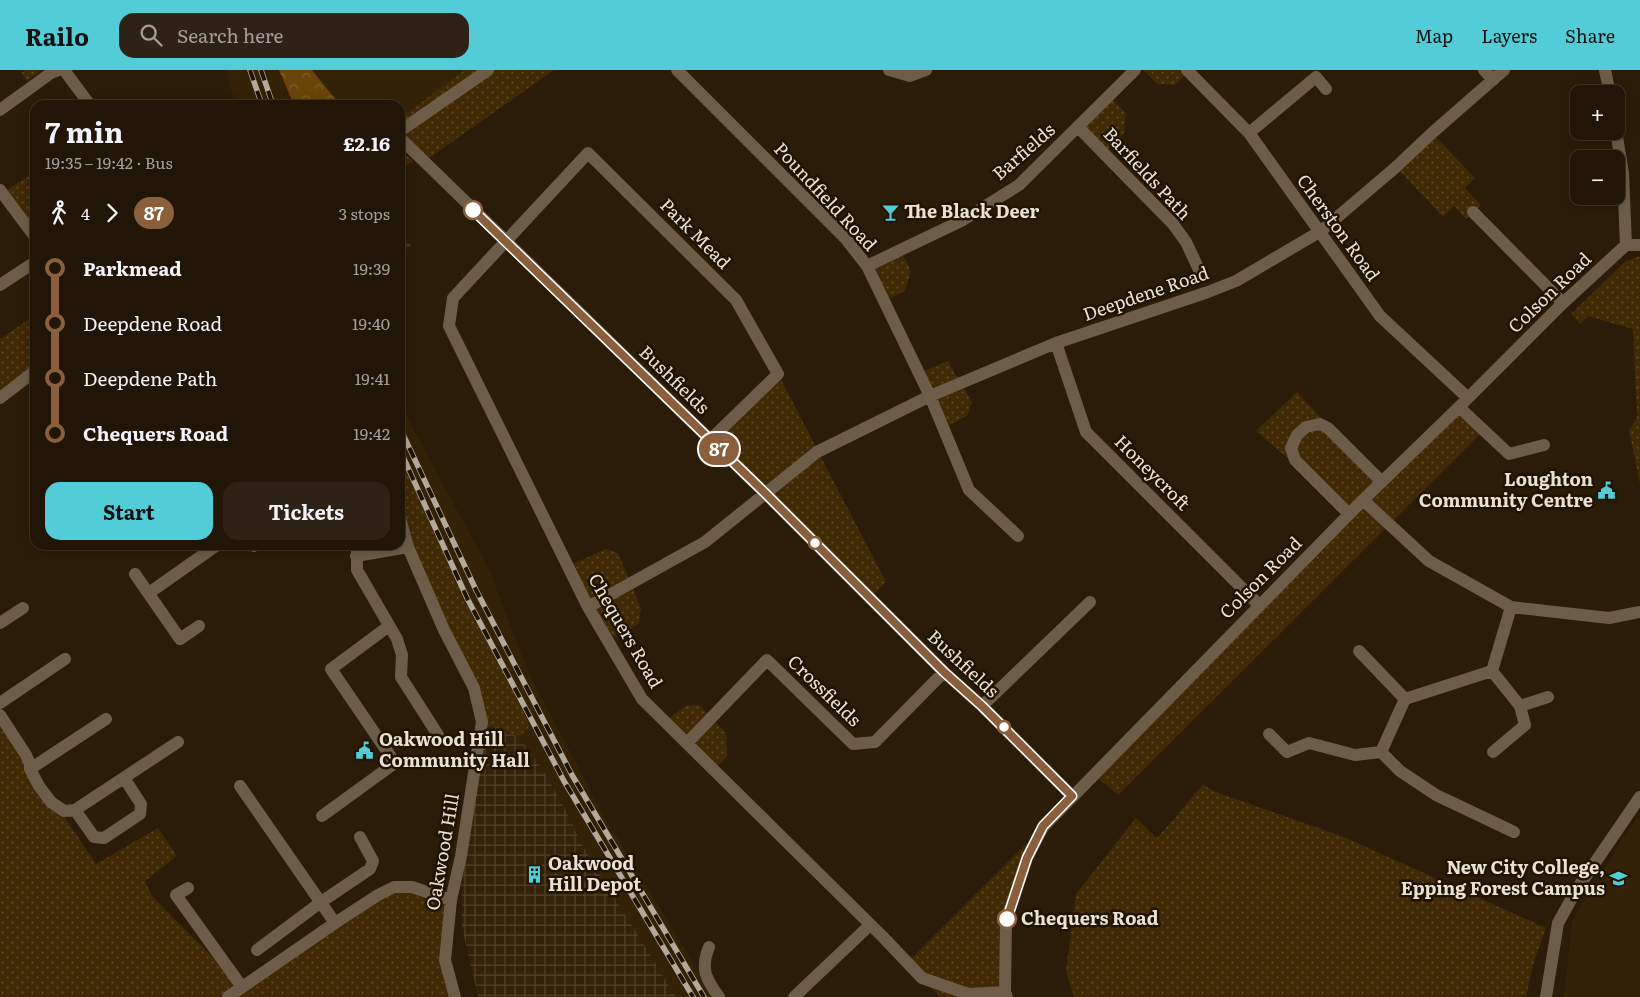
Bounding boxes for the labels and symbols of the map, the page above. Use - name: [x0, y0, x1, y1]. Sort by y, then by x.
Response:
- street label: Barfields: [986, 116, 1060, 186]
- street label: Barfields Path: [1098, 120, 1198, 226]
- street label: Poundfield Road: [768, 135, 884, 256]
- street label: Cherston Road: [1291, 168, 1387, 286]
- street label: Park Mead: [654, 191, 738, 275]
- place label: The Black Deer: [904, 197, 1040, 224]
- unlabelled marker: [463, 200, 483, 220]
- bar icon: The Black Deer: [880, 202, 900, 222]
- street label: Colson Road: [1501, 245, 1597, 339]
- street label: Deepdene Road: [1079, 258, 1212, 327]
- street label: Bushfields: [634, 338, 716, 420]
- street label: Honeycroft: [1109, 428, 1197, 516]
- line badge: 87: [696, 433, 742, 465]
- place label: Loughton Community Centre: [1419, 465, 1593, 513]
- public building icon: Loughton Community Centre: [1597, 480, 1617, 500]
- street label: Colson Road: [1213, 530, 1307, 624]
- unlabelled marker: [808, 536, 822, 550]
- street label: Chequers Road: [582, 568, 670, 693]
- street label: Bushfields: [922, 623, 1006, 703]
- street label: Crossfields: [782, 648, 868, 732]
- unlabelled marker: [997, 720, 1011, 734]
- place label: Oakwood Hill Community Hall: [379, 725, 530, 773]
- public building icon: Oakwood Hill Community Hall: [355, 740, 375, 760]
- street label: Oakwood Hill: [418, 791, 465, 912]
- place label: Oakwood Hill Depot: [548, 849, 641, 897]
- place label: New City College, Epping Forest Campus: [1401, 853, 1605, 901]
- building icon: Oakwood Hill Depot: [524, 864, 544, 884]
- school or university icon: New City College, Epping Forest Campus: [1609, 868, 1629, 888]
- place label: Chequers Road: [1021, 904, 1159, 931]
- marker: Chequers Road: [997, 909, 1017, 929]

